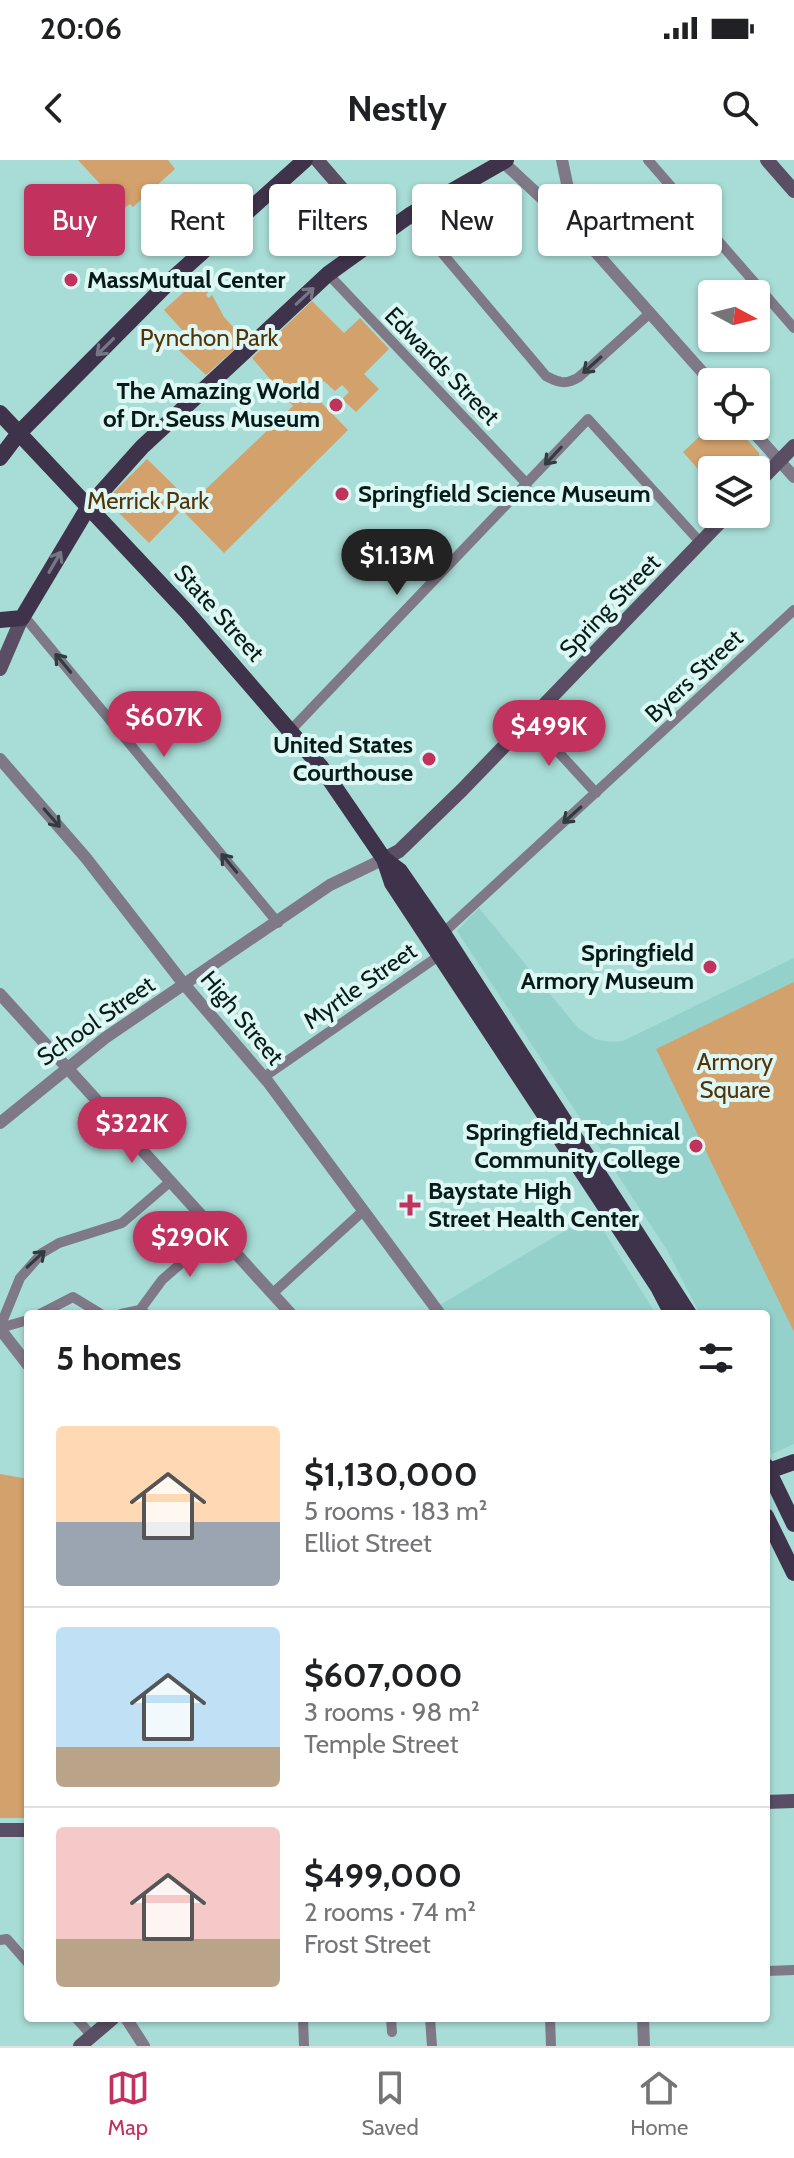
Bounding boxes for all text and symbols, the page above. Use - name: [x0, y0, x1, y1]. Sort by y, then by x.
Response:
- text: 20:06: [40, 10, 122, 47]
- icon: back: [32, 86, 76, 130]
- text: Nestly: [347, 86, 447, 130]
- icon: search: [718, 86, 762, 130]
- chip: Buy: [24, 184, 125, 256]
- chip: Rent: [141, 184, 253, 256]
- chip: Filters: [269, 184, 396, 256]
- chip: New: [412, 184, 522, 256]
- chip: Apartment: [538, 184, 722, 256]
- place label: MassMutual Center: [87, 265, 285, 294]
- marker: MassMutual Center: [62, 271, 80, 289]
- north arrow: [698, 280, 770, 352]
- map controls: [698, 280, 770, 528]
- one-way arrow: [295, 286, 315, 305]
- street label: Edwards Street: [379, 301, 506, 431]
- park label: Pynchon Park: [140, 323, 278, 352]
- one-way arrow: [96, 337, 115, 356]
- one-way arrow: [582, 356, 602, 374]
- button: locate: [698, 368, 770, 440]
- place label: The Amazing World of Dr. Seuss Museum: [103, 376, 320, 433]
- marker: The Amazing World of Dr. Seuss Museum: [327, 396, 345, 414]
- one-way arrow: [544, 446, 563, 466]
- button: layers: [698, 456, 770, 528]
- place label: Springfield Science Museum: [358, 479, 651, 508]
- marker: Springfield Science Museum: [333, 485, 351, 503]
- park label: Merrick Park: [87, 486, 209, 515]
- pin: $1.13M: [332, 529, 462, 597]
- text: $1.13M: [359, 539, 435, 571]
- street label: Spring Street: [553, 548, 666, 663]
- one-way arrow: [47, 551, 63, 574]
- street label: State Street: [168, 558, 270, 667]
- street label: Byers Street: [639, 623, 748, 728]
- one-way arrow: [54, 653, 72, 674]
- pin: $607K: [108, 691, 220, 759]
- pin: $499K: [493, 700, 605, 768]
- text: $607K: [125, 701, 203, 733]
- text: $499K: [511, 710, 587, 742]
- place label: United States Courthouse: [273, 730, 413, 787]
- marker: United States Courthouse: [420, 750, 438, 768]
- one-way arrow: [563, 805, 583, 823]
- one-way arrow: [42, 807, 60, 827]
- one-way arrow: [220, 853, 237, 874]
- street label: Myrtle Street: [297, 936, 422, 1035]
- place label: Springfield Armory Museum: [521, 938, 694, 995]
- marker: Springfield Armory Museum: [701, 958, 719, 976]
- street label: High Street: [195, 965, 290, 1071]
- street label: School Street: [31, 969, 160, 1072]
- park label: Armory Square: [697, 1047, 773, 1104]
- pin: $322K: [76, 1097, 188, 1165]
- text: $322K: [96, 1107, 168, 1139]
- place label: Springfield Technical Community College: [465, 1117, 680, 1174]
- marker: Springfield Technical Community College: [687, 1137, 705, 1155]
- place label: Baystate High Street Health Center: [428, 1176, 639, 1233]
- marker: Baystate High Street Health Center: [399, 1194, 421, 1216]
- pin: $290K: [134, 1211, 246, 1279]
- text: $290K: [151, 1221, 229, 1253]
- one-way arrow: [26, 1250, 46, 1268]
- icon: filters: [694, 1336, 738, 1380]
- text: 5 homes: [56, 1337, 181, 1379]
- text: $1,130,000: [304, 1453, 478, 1495]
- icon: home: [120, 1458, 216, 1554]
- text: 5 rooms · 183 m²: [304, 1495, 487, 1527]
- text: Elliot Street: [304, 1527, 432, 1559]
- text: $607,000: [304, 1654, 463, 1696]
- icon: home: [120, 1659, 216, 1755]
- text: 3 rooms · 98 m²: [304, 1696, 480, 1728]
- text: Temple Street: [304, 1728, 458, 1760]
- text: $499,000: [304, 1854, 462, 1896]
- icon: home: [120, 1859, 216, 1955]
- text: 2 rooms · 74 m²: [304, 1896, 476, 1928]
- text: Frost Street: [304, 1928, 431, 1960]
- tab: Map: [106, 2066, 150, 2141]
- tab: Saved: [361, 2066, 419, 2141]
- tab: Home: [630, 2066, 688, 2141]

